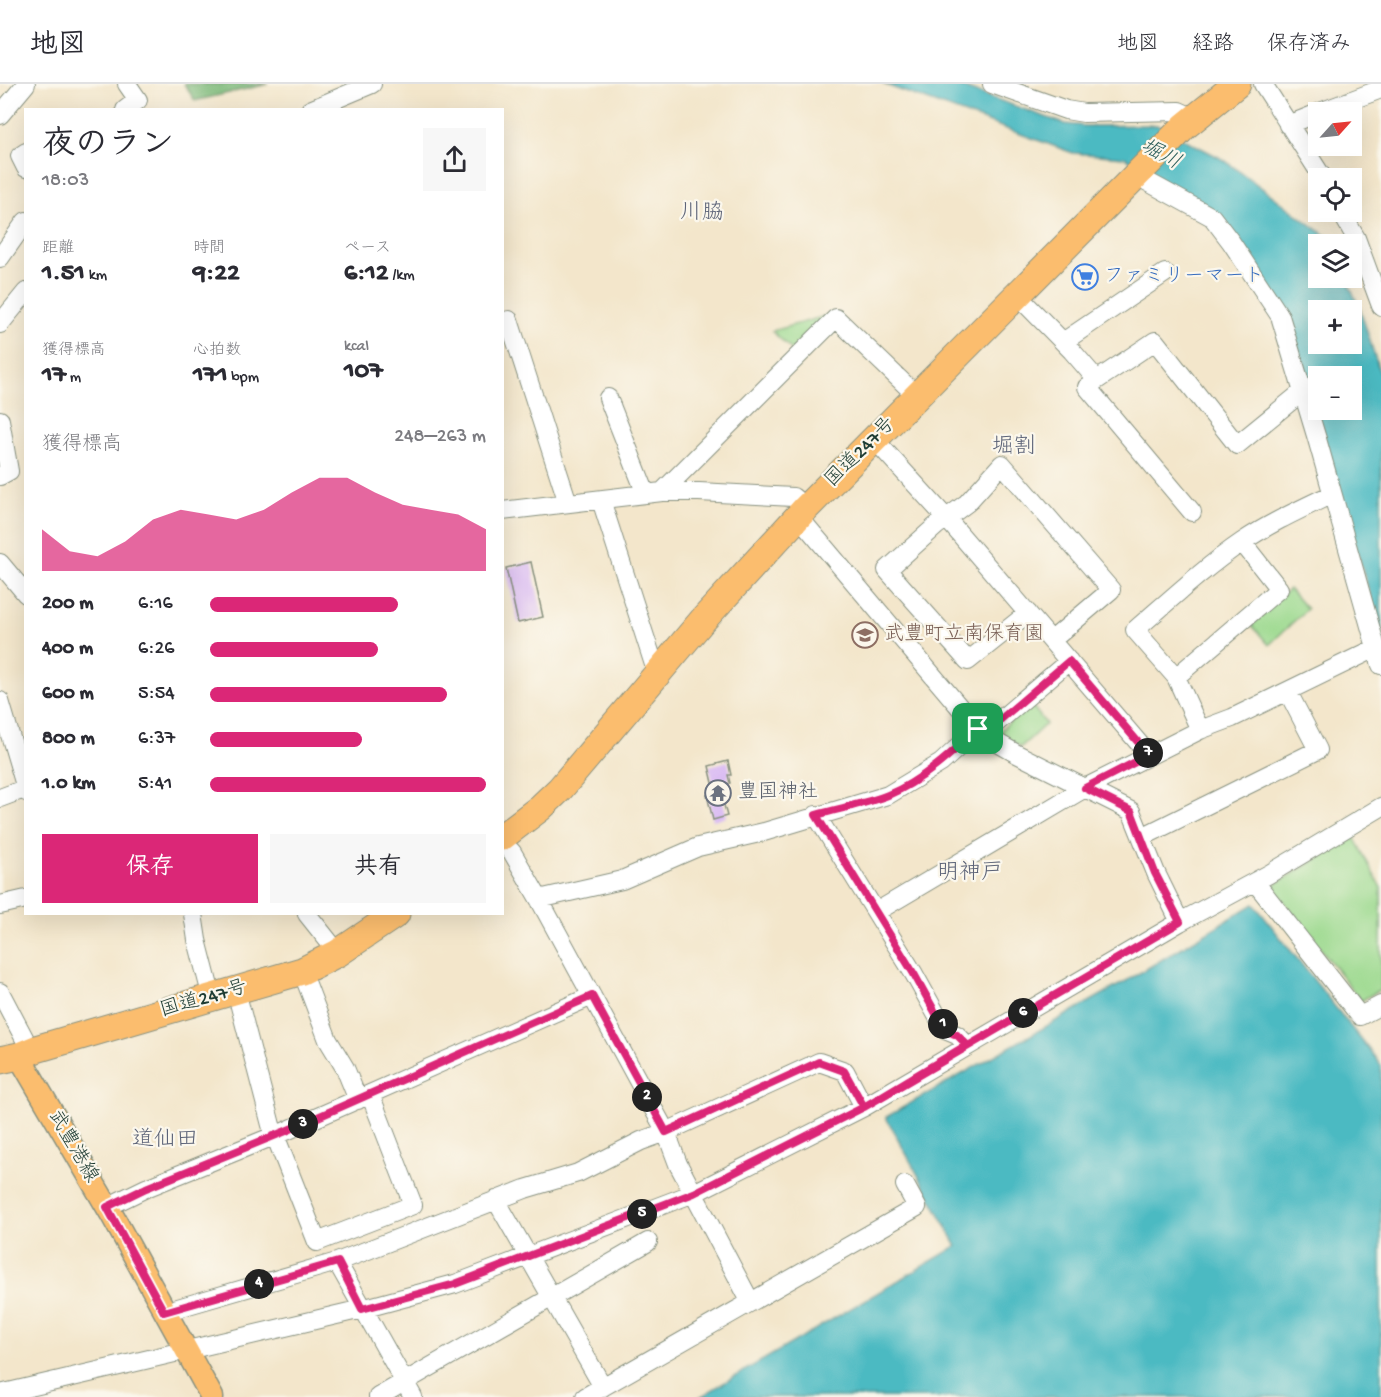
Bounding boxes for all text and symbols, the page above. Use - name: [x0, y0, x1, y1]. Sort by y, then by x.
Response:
- text: 地図: [30, 30, 86, 63]
- text: 地図: [1117, 33, 1159, 58]
- text: 経路: [1192, 33, 1234, 58]
- text: 保存済み: [1267, 33, 1351, 58]
- north arrow: [1308, 102, 1362, 156]
- map controls: [1308, 102, 1362, 420]
- text: 夜のラン: [42, 128, 174, 166]
- button: share: [423, 128, 486, 191]
- water label: 堀川: [1136, 134, 1185, 177]
- button: locate: [1308, 168, 1362, 222]
- text: 18:03: [42, 170, 89, 193]
- district label: 川脇: [680, 200, 724, 227]
- button: layers: [1308, 234, 1362, 288]
- text: 距離: [42, 240, 74, 259]
- text: 時間: [193, 240, 225, 259]
- text: ペース: [344, 240, 391, 259]
- text: 1.51: [42, 259, 85, 290]
- text: 9:22: [193, 259, 240, 290]
- text: 6:12: [344, 259, 389, 290]
- supermarket icon: ファミリーマート: [1070, 262, 1100, 292]
- place label: ファミリーマート: [1104, 266, 1264, 289]
- text: km: [85, 267, 107, 286]
- text: /km: [389, 267, 415, 286]
- button: +: [1308, 300, 1362, 354]
- text: kcal: [344, 338, 369, 357]
- text: 獲得標高: [42, 342, 106, 361]
- text: 心拍数: [193, 342, 241, 361]
- text: 107: [344, 357, 383, 388]
- text: 17: [42, 361, 66, 392]
- text: 171: [193, 361, 228, 392]
- button: −: [1308, 366, 1362, 420]
- text: m: [66, 369, 81, 388]
- text: bpm: [228, 369, 259, 388]
- street label: 国道247号: [820, 412, 901, 493]
- text: 248–263 m: [394, 426, 486, 449]
- text: 獲得標高: [42, 434, 122, 457]
- district label: 堀割: [992, 434, 1036, 461]
- text: 200 m: [42, 593, 93, 616]
- text: 6:16: [138, 593, 173, 616]
- school or university icon: 武豊町立南保育園: [850, 620, 880, 650]
- place label: 武豊町立南保育園: [884, 622, 1044, 647]
- text: 400 m: [42, 638, 93, 661]
- text: 6:26: [138, 638, 174, 661]
- text: 600 m: [42, 683, 94, 706]
- text: 5:54: [138, 683, 175, 706]
- pin: [952, 703, 1003, 754]
- icon: arrive: [961, 712, 994, 745]
- text: 800 m: [42, 728, 95, 751]
- text: 6:37: [138, 728, 175, 751]
- pin: 7: [1133, 738, 1163, 768]
- text: 7: [1144, 743, 1152, 762]
- text: 1.0 km: [42, 773, 96, 796]
- text: 5:41: [138, 773, 172, 796]
- temple icon: 豊国神社: [703, 778, 733, 808]
- place label: 豊国神社: [738, 780, 818, 805]
- button: 保存: [42, 834, 258, 903]
- button: 共有: [270, 834, 486, 903]
- district label: 明神戸: [937, 860, 1003, 887]
- street label: 国道247号: [157, 976, 250, 1023]
- pin: 6: [1008, 998, 1038, 1028]
- text: 6: [1019, 1003, 1027, 1022]
- pin: 1: [928, 1009, 958, 1039]
- text: 1: [940, 1014, 946, 1033]
- pin: 2: [632, 1082, 662, 1112]
- text: 2: [643, 1087, 651, 1106]
- street label: 武豊港線: [42, 1106, 104, 1187]
- pin: 3: [288, 1109, 318, 1139]
- text: 3: [299, 1114, 307, 1133]
- district label: 道仙田: [132, 1127, 198, 1154]
- pin: 5: [627, 1199, 657, 1229]
- text: 5: [638, 1204, 646, 1223]
- pin: 4: [244, 1269, 274, 1299]
- text: 4: [255, 1274, 263, 1293]

